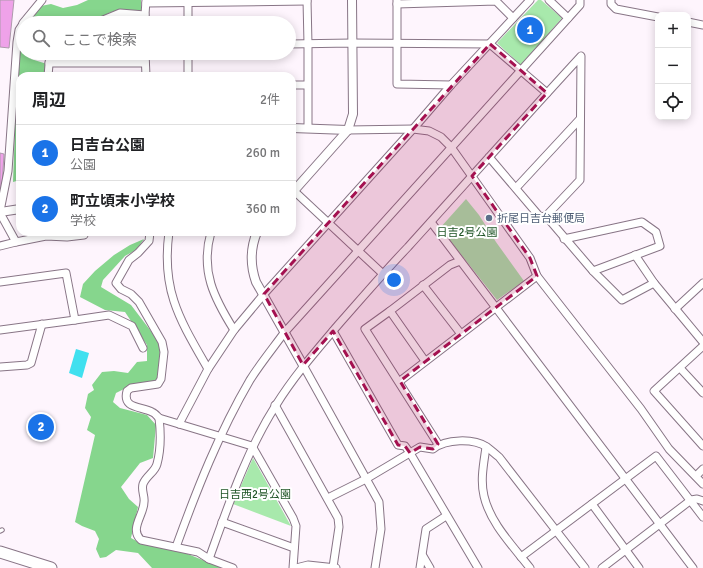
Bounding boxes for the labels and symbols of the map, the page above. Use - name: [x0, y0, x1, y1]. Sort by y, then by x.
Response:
- pin: 1: [517, 15, 543, 45]
- place label: 折尾日吉台郵便局: [497, 212, 585, 225]
- marker: 折尾日吉台郵便局: [484, 213, 494, 223]
- park label: 日吉2号公園: [437, 226, 497, 239]
- your location: [384, 270, 404, 290]
- pin: 2: [28, 412, 54, 442]
- park label: 日吉西2号公園: [219, 488, 291, 501]

